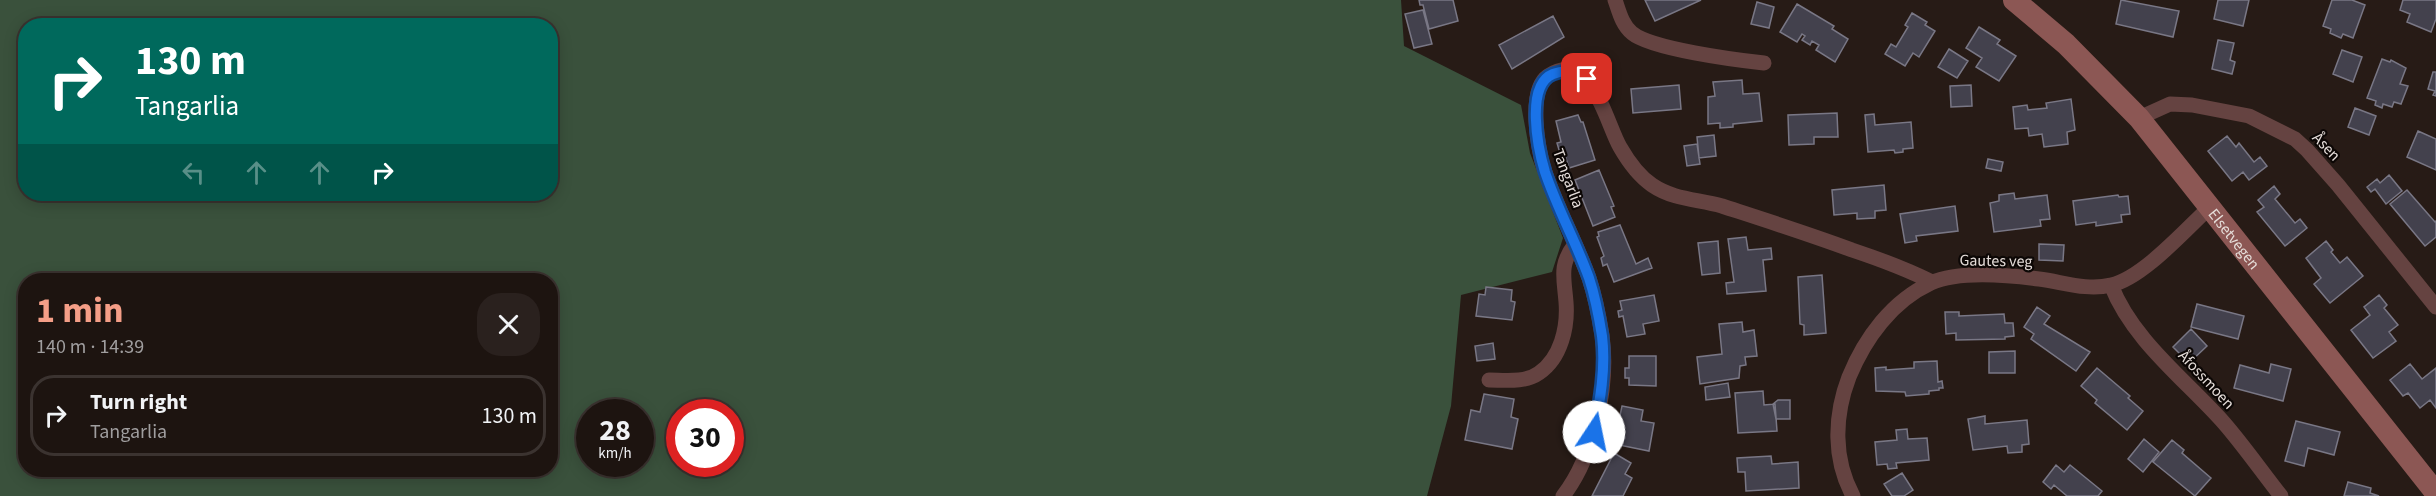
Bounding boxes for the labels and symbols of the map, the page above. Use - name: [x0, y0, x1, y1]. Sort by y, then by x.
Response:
- pin: [1561, 53, 1612, 104]
- street label: Åsen: [2307, 127, 2345, 166]
- street label: Tangarlia: [1547, 146, 1589, 211]
- street label: Elsetvegen: [2203, 204, 2265, 274]
- street label: Gautes veg: [1959, 249, 2033, 273]
- street label: Åfossmoen: [2173, 345, 2239, 414]
- speed limit sign: 30: [666, 399, 744, 477]
- position arrow: [1562, 400, 1626, 464]

